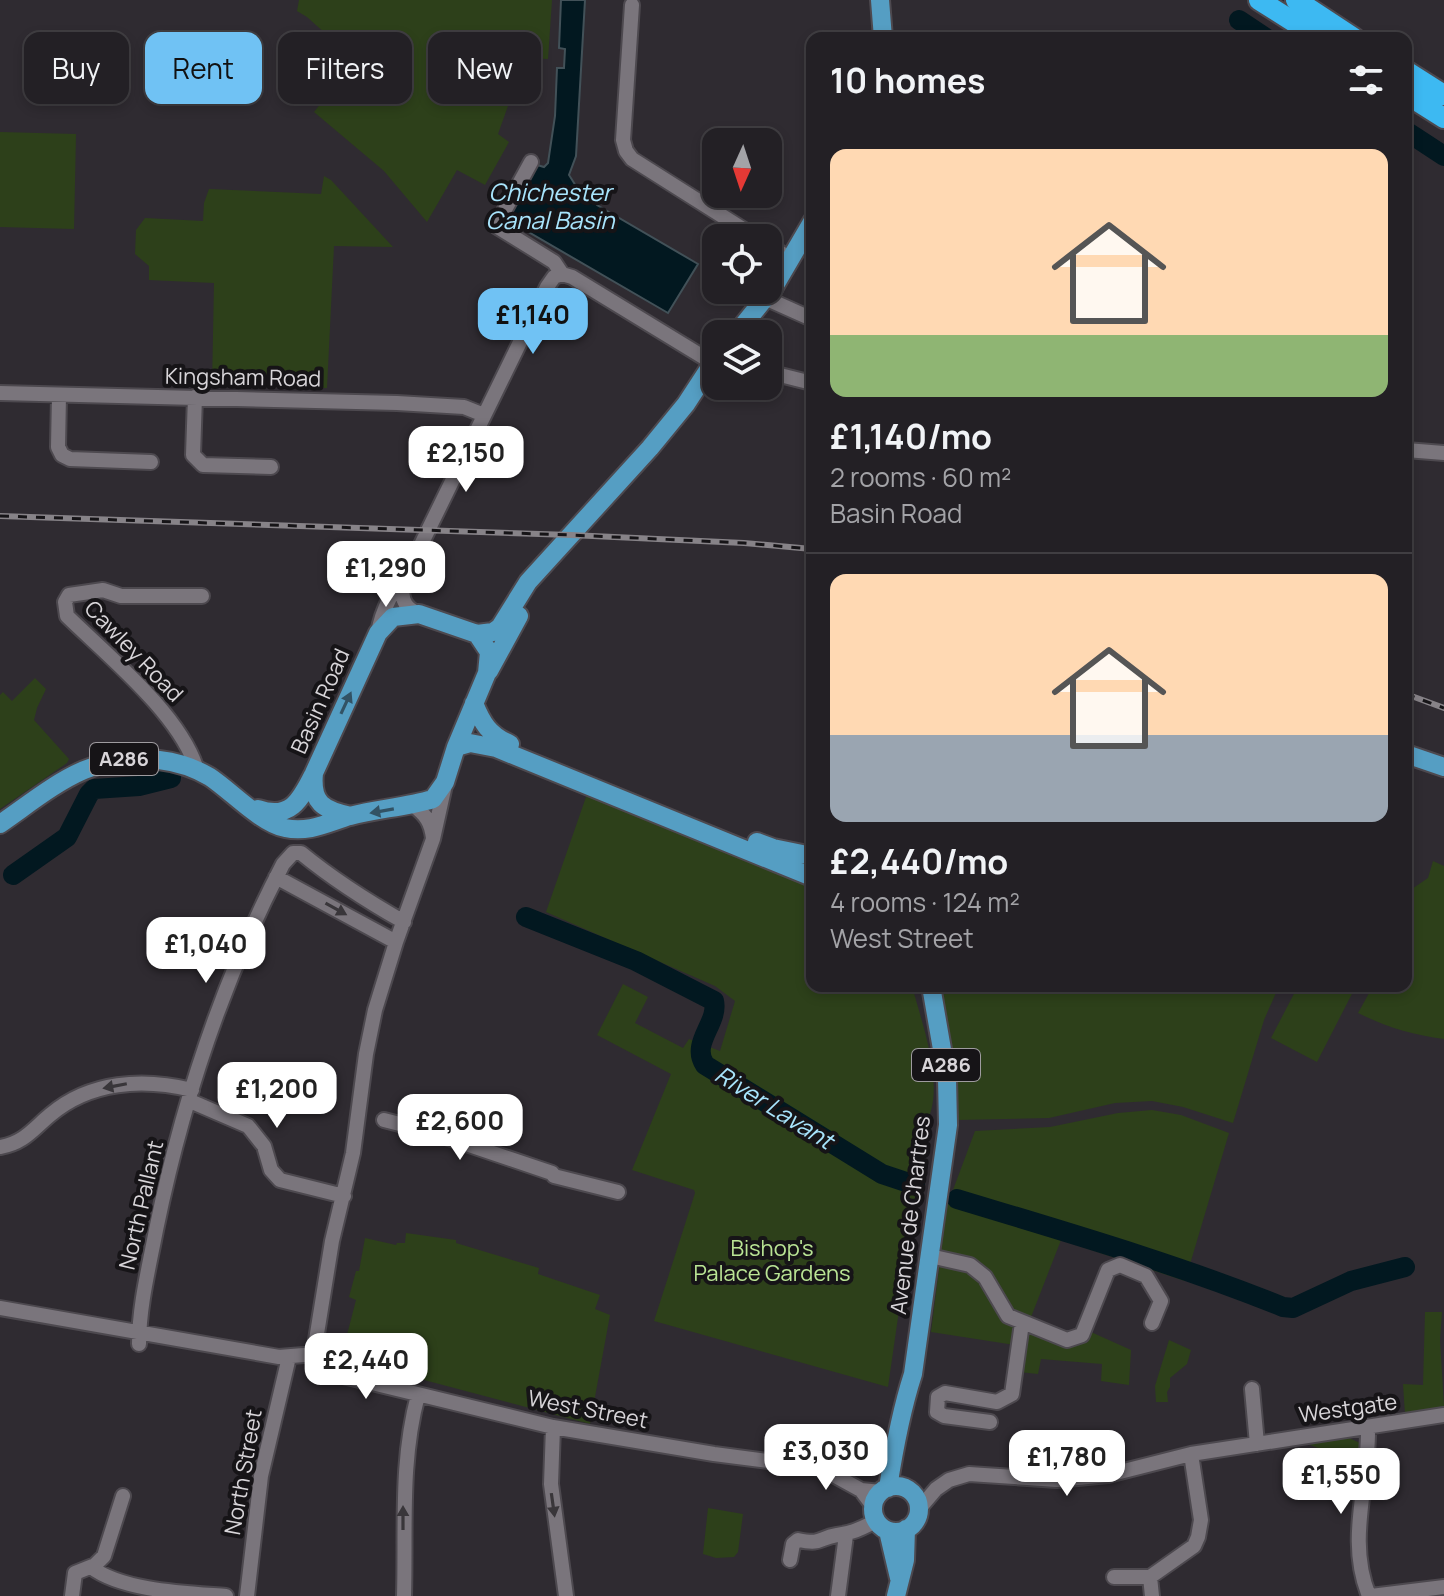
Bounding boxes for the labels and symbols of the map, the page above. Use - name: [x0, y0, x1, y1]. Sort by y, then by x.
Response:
- north arrow: [702, 128, 782, 208]
- water label: Chichester Canal Basin: [485, 175, 615, 236]
- pin: £1,140: [468, 288, 598, 356]
- street label: Kingsham Road: [165, 361, 321, 393]
- pin: £2,150: [401, 426, 531, 494]
- pin: £1,290: [321, 541, 451, 609]
- street label: Cawley Road: [78, 594, 190, 708]
- street label: Basin Road: [284, 644, 356, 758]
- one-way arrow: [339, 691, 353, 715]
- road number: A286: [90, 743, 158, 775]
- one-way arrow: [369, 805, 394, 817]
- one-way arrow: [325, 902, 347, 916]
- pin: £1,040: [141, 917, 271, 985]
- road number: A286: [912, 1049, 980, 1081]
- water label: River Lavant: [709, 1057, 842, 1157]
- pin: £1,200: [212, 1062, 342, 1130]
- one-way arrow: [102, 1081, 127, 1093]
- pin: £2,600: [395, 1094, 525, 1162]
- street label: Avenue de Chartres: [883, 1114, 937, 1316]
- street label: North Pallant: [112, 1137, 170, 1273]
- park label: Bishop's Palace Gardens: [693, 1233, 851, 1288]
- pin: £2,440: [301, 1333, 431, 1401]
- street label: West Street: [526, 1383, 651, 1435]
- street label: Westgate: [1297, 1386, 1399, 1430]
- street label: North Street: [217, 1407, 269, 1537]
- pin: £3,030: [761, 1424, 891, 1492]
- pin: £1,780: [1002, 1430, 1132, 1498]
- pin: £1,550: [1276, 1448, 1406, 1516]
- one-way arrow: [547, 1492, 560, 1517]
- one-way arrow: [397, 1505, 409, 1530]

